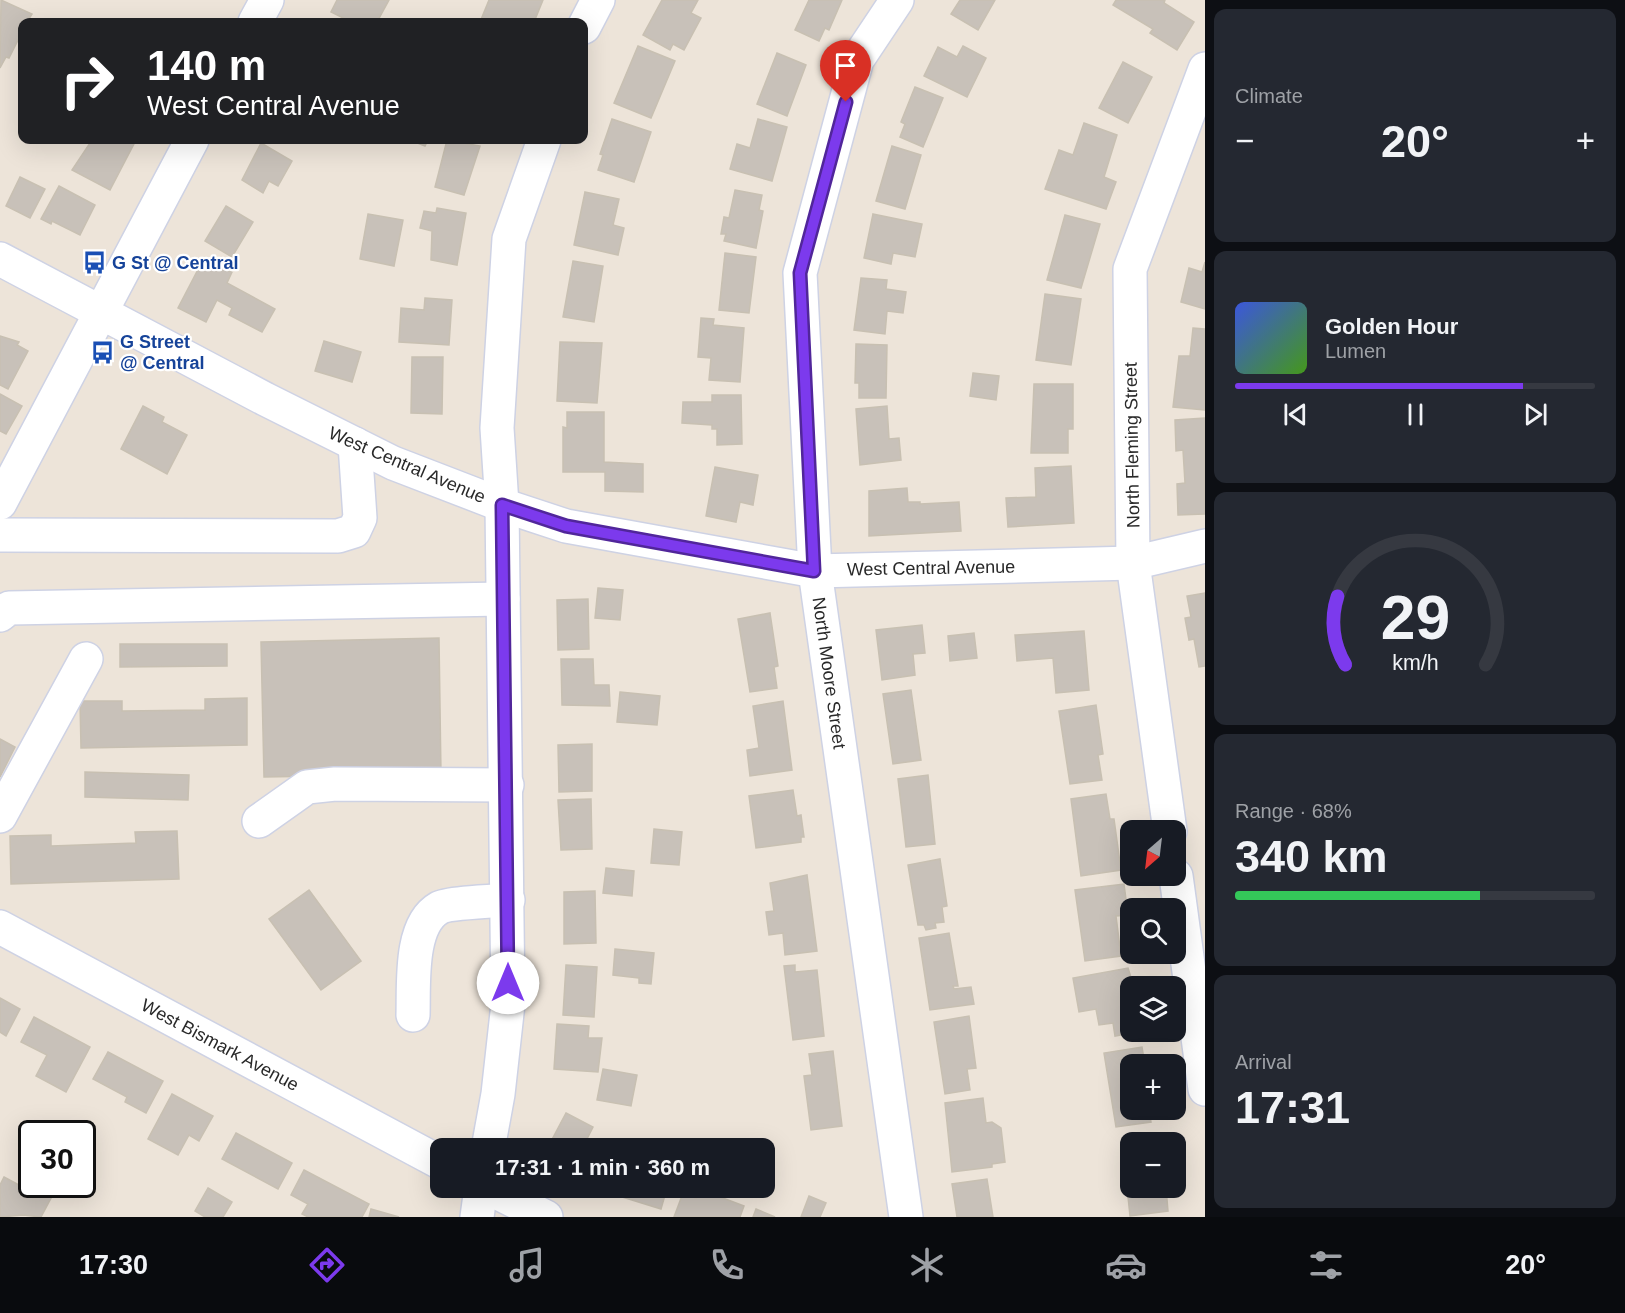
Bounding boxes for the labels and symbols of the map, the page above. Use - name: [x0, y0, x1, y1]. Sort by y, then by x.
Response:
- pin: [820, 40, 871, 102]
- bus stop icon: G St @ Central: [81, 250, 107, 276]
- place label: G St @ Central: [112, 253, 239, 273]
- place label: G Street @ Central: [120, 332, 205, 373]
- bus stop icon: G Street @ Central: [89, 339, 115, 365]
- street label: North Fleming Street: [1121, 362, 1143, 528]
- street label: West Central Avenue: [326, 423, 488, 507]
- street label: West Central Avenue: [847, 557, 1015, 579]
- street label: North Moore Street: [808, 596, 850, 750]
- north arrow: [1120, 820, 1186, 886]
- position arrow: [476, 951, 540, 1015]
- street label: West Bismark Avenue: [138, 995, 302, 1095]
- speed limit sign: 30: [18, 1120, 96, 1198]

